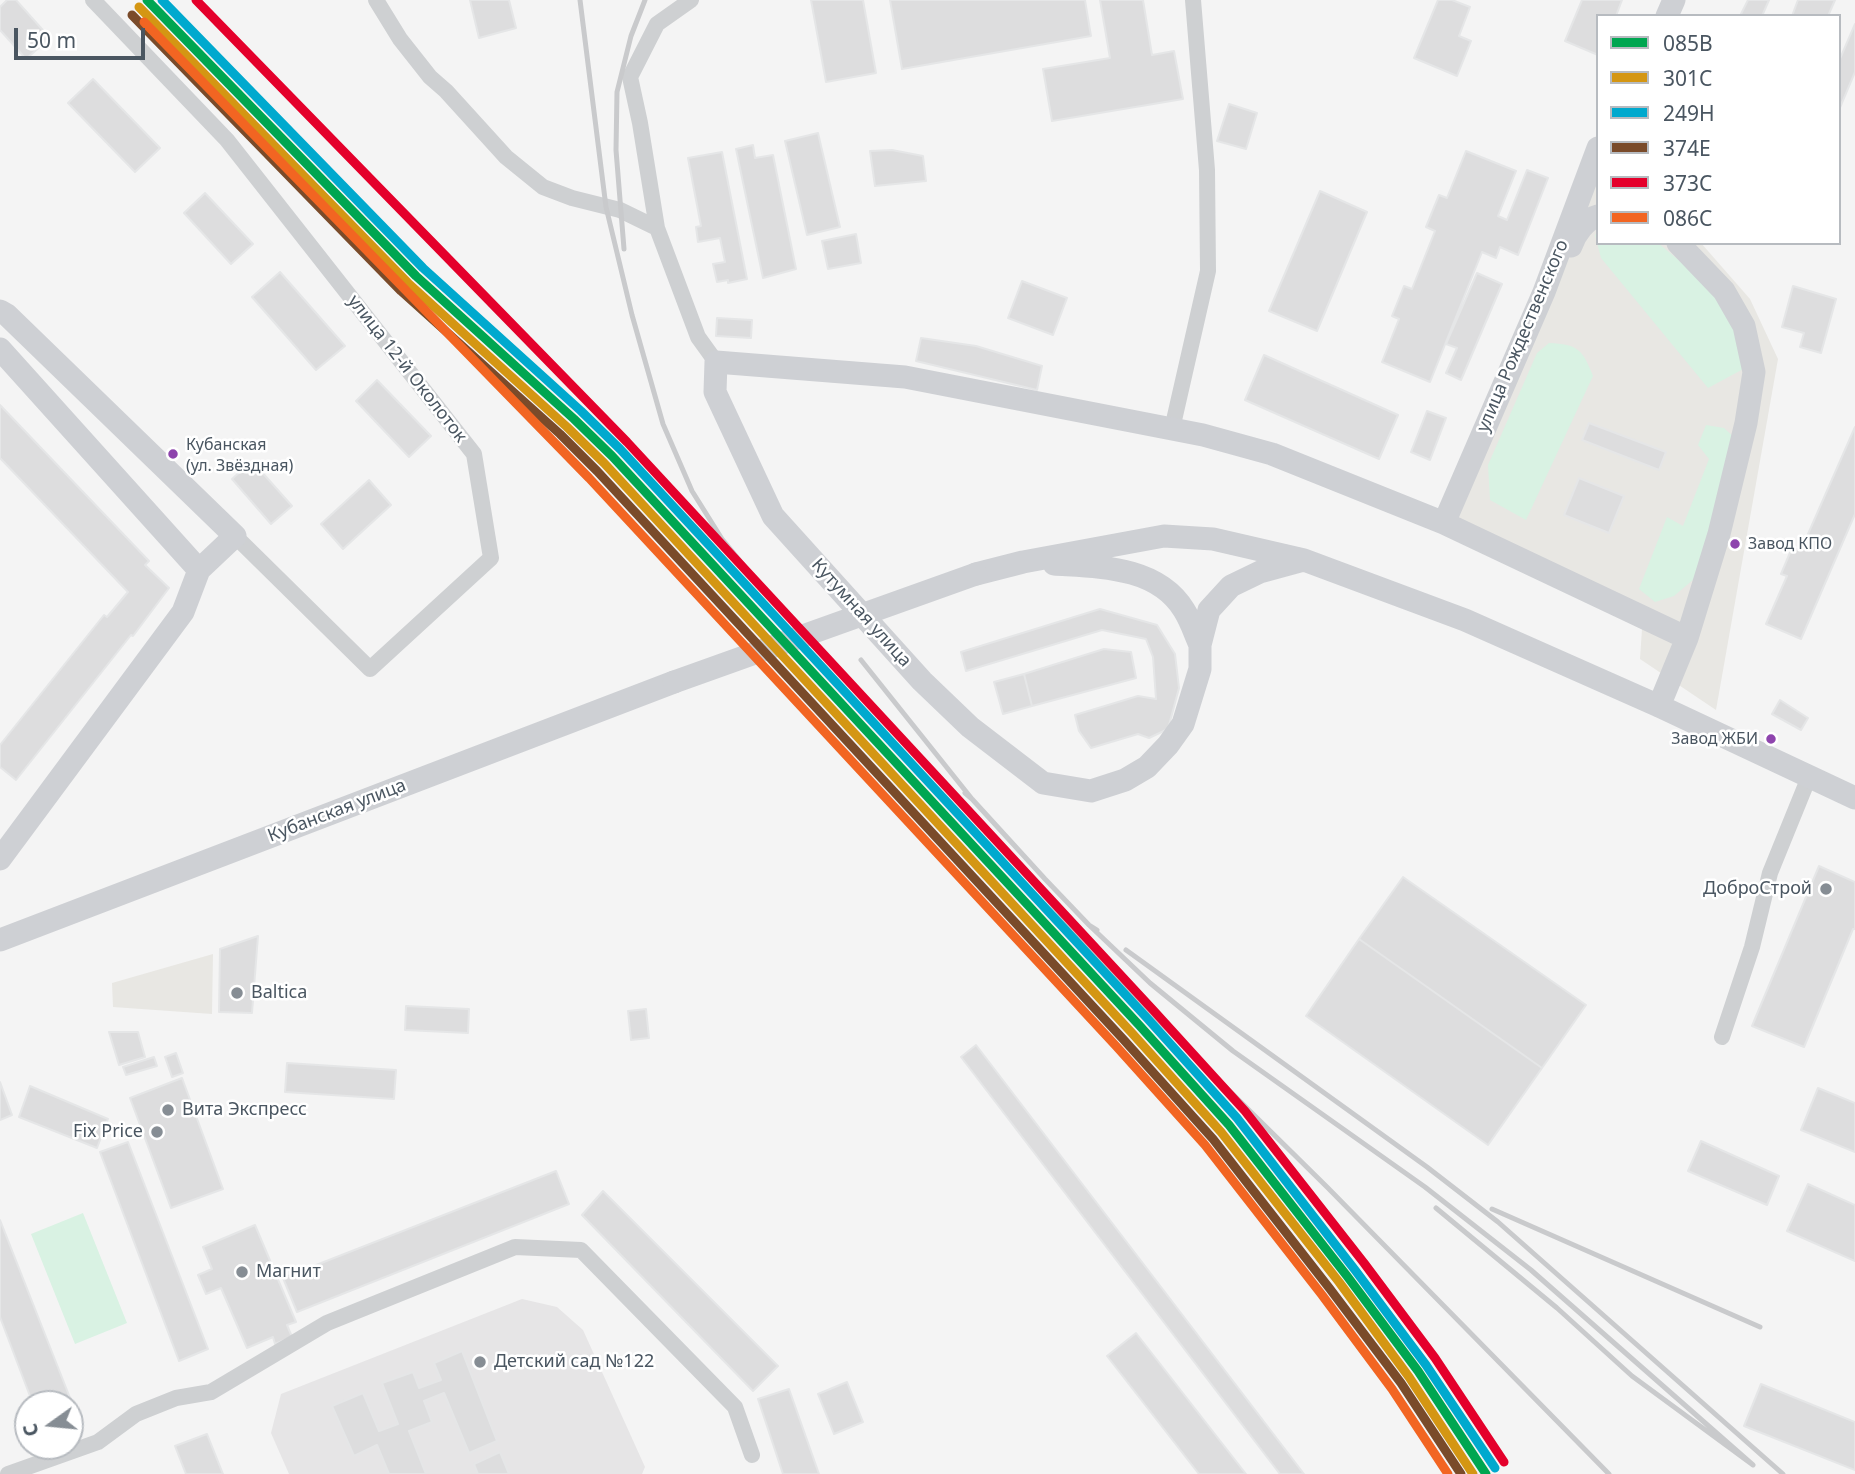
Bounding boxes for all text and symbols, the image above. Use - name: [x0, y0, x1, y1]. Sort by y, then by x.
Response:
- scale bar: [18, 14, 149, 58]
- legend: [1596, 14, 1841, 245]
- text: 50 m: [27, 26, 76, 54]
- text: 085В: [1663, 29, 1713, 57]
- text: 301С: [1663, 64, 1712, 92]
- text: 249Н: [1663, 99, 1715, 127]
- text: 374Е: [1663, 134, 1711, 162]
- text: 373C: [1663, 169, 1712, 197]
- text: 086С: [1663, 204, 1712, 232]
- street label: улица Рождественского: [1473, 237, 1573, 435]
- street label: улица 12-й Околоток: [343, 291, 471, 447]
- place label: Кубанская (ул. Звёздная): [186, 435, 293, 473]
- marker: Кубанская (ул. Звёздная): [166, 447, 180, 461]
- place label: Завод КПО: [1748, 534, 1832, 554]
- marker: Завод КПО: [1728, 537, 1742, 551]
- street label: Кутумная улица: [807, 554, 915, 672]
- place label: Завод ЖБИ: [1671, 729, 1758, 749]
- marker: Завод ЖБИ: [1764, 732, 1778, 746]
- street label: Кубанская улица: [265, 775, 409, 847]
- place label: ДоброСтрой: [1703, 878, 1812, 900]
- marker: ДоброСтрой: [1818, 881, 1834, 897]
- place label: Baltica: [251, 982, 307, 1004]
- marker: Baltica: [229, 985, 245, 1001]
- place label: Вита Экспресс: [182, 1099, 307, 1121]
- marker: Вита Экспресс: [160, 1102, 176, 1118]
- place label: Fix Price: [73, 1121, 143, 1143]
- marker: Fix Price: [149, 1124, 165, 1140]
- place label: Магнит: [256, 1261, 321, 1283]
- marker: Магнит: [234, 1264, 250, 1280]
- place label: Детский сад №122: [494, 1351, 654, 1373]
- marker: Детский сад №122: [472, 1354, 488, 1370]
- north arrow: [14, 1390, 84, 1460]
- text: С: [17, 1421, 45, 1439]

